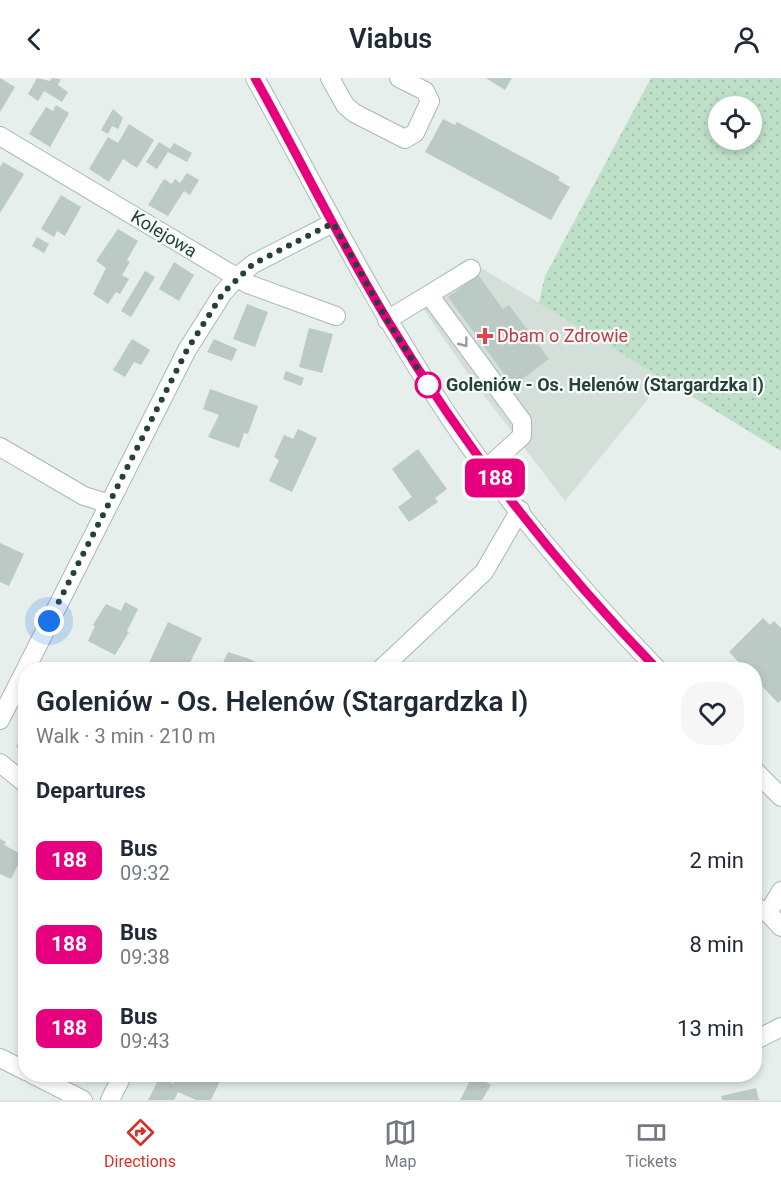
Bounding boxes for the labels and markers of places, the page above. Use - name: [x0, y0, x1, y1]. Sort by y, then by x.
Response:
- place label: Dbam o Zdrowie: [497, 325, 628, 346]
- marker: Dbam o Zdrowie: [478, 329, 492, 343]
- marker: Goleniów - Os. Helenów (Stargardzka I): [415, 372, 441, 398]
- place label: Goleniów - Os. Helenów (Stargardzka I): [446, 374, 764, 396]

